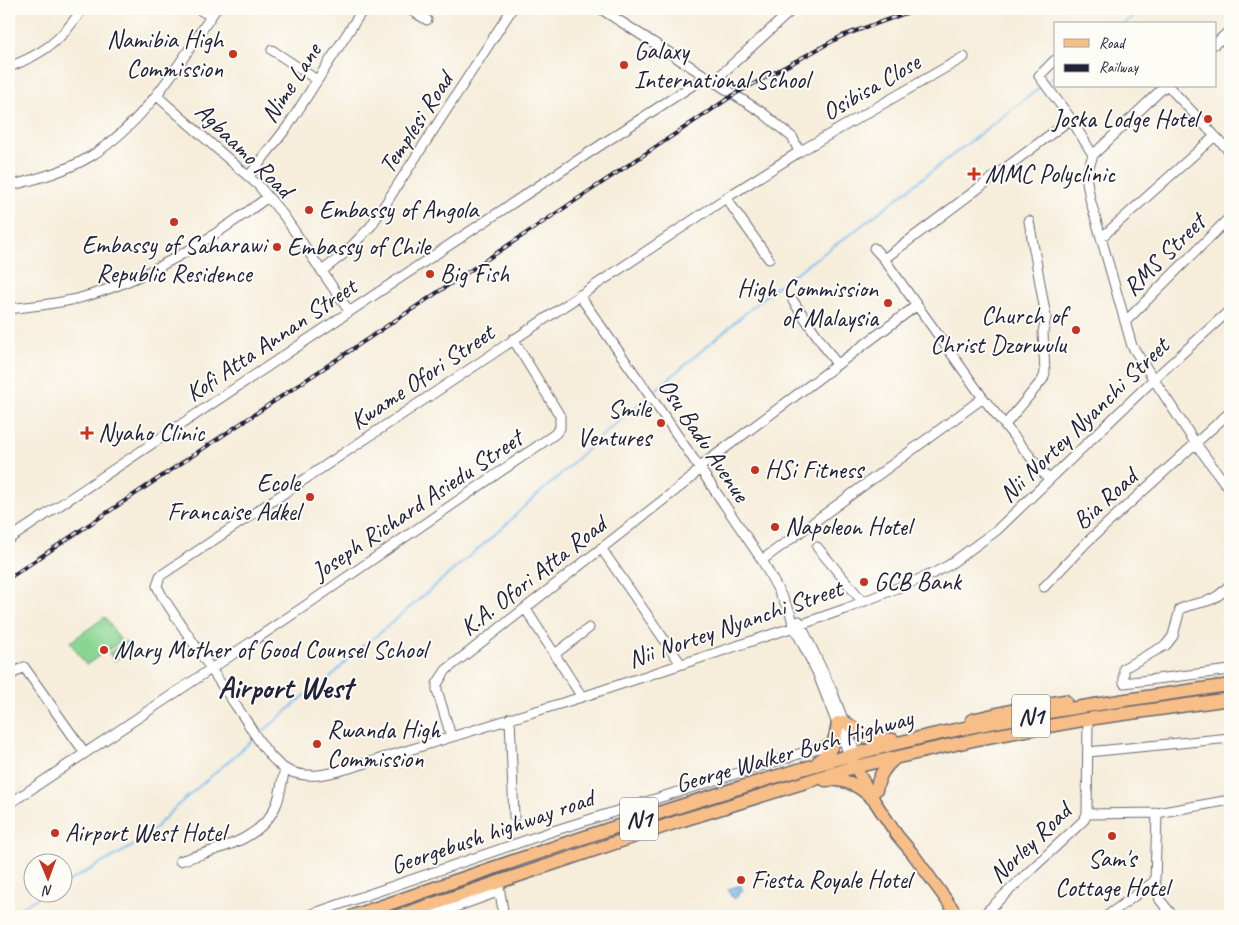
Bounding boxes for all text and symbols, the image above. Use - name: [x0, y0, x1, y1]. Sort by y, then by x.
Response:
- legend: [1054, 22, 1216, 88]
- place label: Namibia High Commission: [107, 24, 224, 85]
- text: Road: [1099, 34, 1126, 53]
- place label: Galaxy International School: [634, 35, 814, 96]
- street label: Nime Lane: [253, 36, 330, 129]
- street label: Osibisa Close: [816, 45, 927, 128]
- marker: Namibia High Commission: [227, 48, 239, 60]
- text: Railway: [1099, 58, 1140, 77]
- marker: Galaxy International School: [618, 59, 630, 71]
- street label: Templesi Road: [371, 63, 463, 180]
- street label: Agbaamo Road: [188, 95, 303, 207]
- place label: Joska Lodge Hotel: [1051, 103, 1203, 135]
- marker: Joska Lodge Hotel: [1202, 113, 1214, 125]
- place label: MMC Polyclinic: [985, 158, 1116, 190]
- marker: MMC Polyclinic: [967, 167, 981, 181]
- place label: Embassy of Angola: [319, 194, 480, 226]
- marker: Embassy of Angola: [303, 204, 315, 216]
- street label: RMS Street: [1116, 204, 1215, 303]
- marker: Embassy of Saharawi Republic Residence: [168, 216, 180, 228]
- place label: Embassy of Saharawi Republic Residence: [82, 229, 269, 290]
- place label: Embassy of Chile: [287, 231, 432, 263]
- marker: Embassy of Chile: [271, 241, 283, 253]
- place label: Big Fish: [440, 258, 510, 290]
- marker: Big Fish: [424, 268, 436, 280]
- street label: Kofi Atta Annan Street: [179, 269, 365, 409]
- place label: High Commission of Malaysia: [737, 273, 880, 334]
- marker: High Commission of Malaysia: [882, 297, 894, 309]
- place label: Church of Christ Dzorwulu: [930, 300, 1071, 361]
- street label: Kwame Ofori Street: [344, 315, 502, 437]
- marker: Church of Christ Dzorwulu: [1070, 324, 1082, 336]
- street label: Nii Nortey Nyanchi Street: [992, 329, 1178, 509]
- street label: Osu Badu Avenue: [651, 372, 758, 509]
- place label: Smile Ventures: [577, 393, 653, 454]
- place label: Nyaho Clinic: [98, 417, 206, 449]
- marker: Smile Ventures: [655, 417, 667, 429]
- street label: Joseph Richard Asiedu Street: [305, 421, 532, 588]
- marker: Nyaho Clinic: [80, 426, 94, 440]
- place label: HSi Fitness: [765, 454, 865, 486]
- street label: Bia Road: [1066, 459, 1147, 536]
- marker: HSi Fitness: [749, 464, 761, 476]
- place label: Ecole Francaise Adkel: [167, 467, 305, 528]
- marker: Ecole Francaise Adkel: [304, 491, 316, 503]
- street label: K.A. Ofori Atta Road: [453, 506, 616, 643]
- place label: Napoleon Hotel: [785, 511, 916, 543]
- marker: Napoleon Hotel: [769, 521, 781, 533]
- place label: GCB Bank: [874, 566, 963, 598]
- street label: Nii Nortey Nyanchi Street: [624, 571, 849, 676]
- marker: GCB Bank: [858, 576, 870, 588]
- place label: Mary Mother of Good Counsel School: [114, 634, 431, 666]
- marker: Mary Mother of Good Counsel School: [98, 644, 110, 656]
- district label: Airport West: [218, 669, 357, 707]
- road number: N1: [1012, 694, 1050, 738]
- street label: George Walker Bush Highway: [672, 701, 918, 800]
- place label: Rwanda High Commission: [327, 714, 442, 775]
- marker: Rwanda High Commission: [311, 738, 323, 750]
- street label: Georgebush highway road: [386, 781, 601, 882]
- street label: Norley Road: [982, 793, 1081, 890]
- road number: N1: [620, 798, 658, 841]
- place label: Airport West Hotel: [65, 817, 230, 849]
- marker: Airport West Hotel: [49, 827, 61, 839]
- marker: Sam's Cottage Hotel: [1106, 830, 1118, 842]
- place label: Sam's Cottage Hotel: [1055, 843, 1174, 904]
- north arrow: [22, 852, 72, 902]
- place label: Fiesta Royale Hotel: [751, 864, 916, 896]
- marker: Fiesta Royale Hotel: [735, 874, 747, 886]
- text: N: [41, 882, 53, 899]

